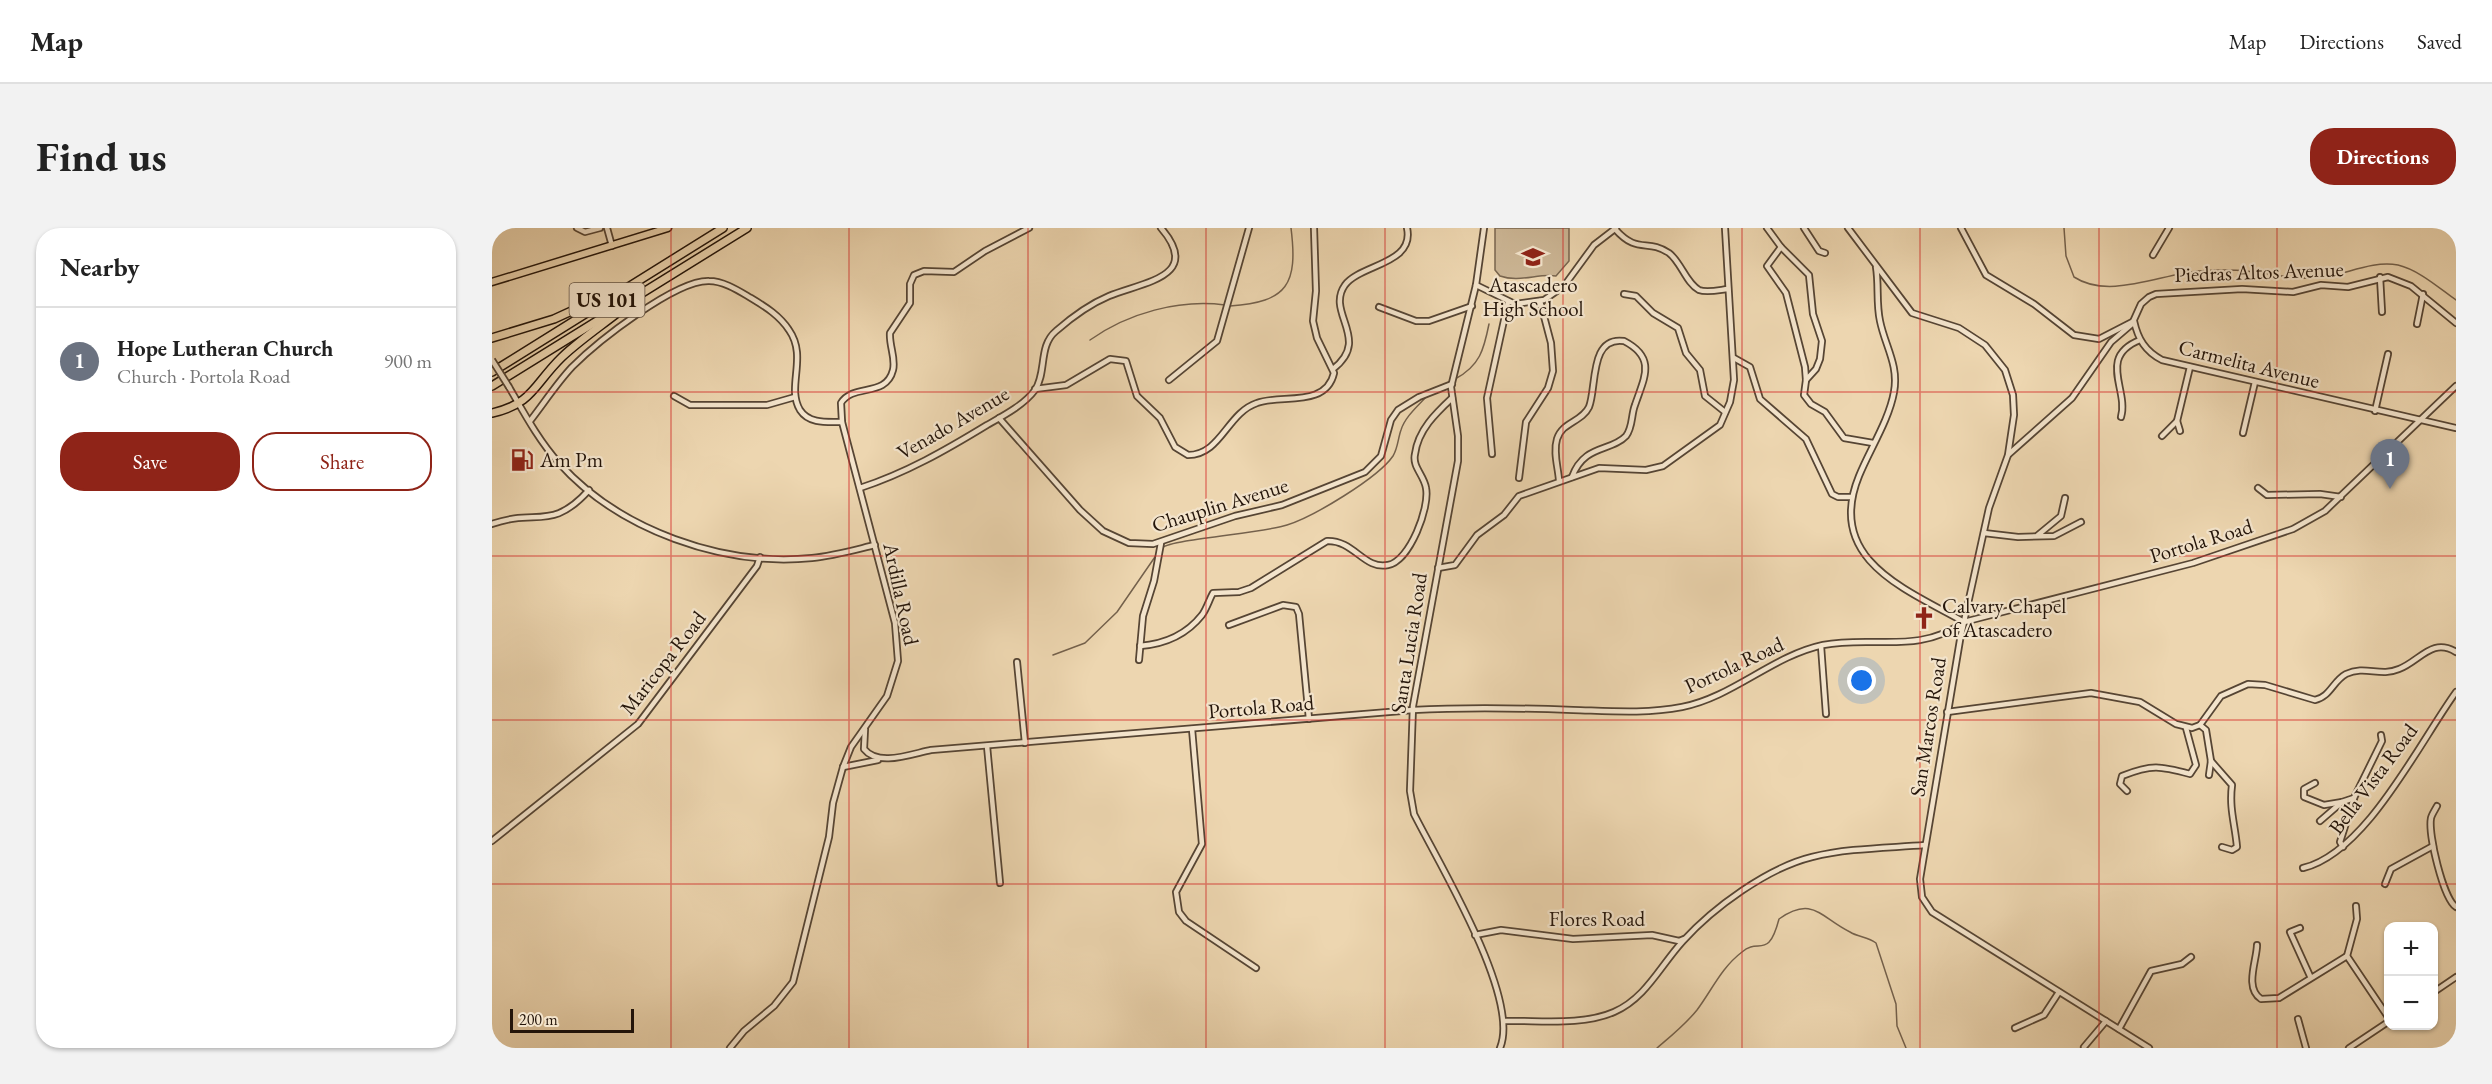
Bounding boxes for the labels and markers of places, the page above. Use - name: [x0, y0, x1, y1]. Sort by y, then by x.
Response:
- school or university icon: Atascadero High School: [1520, 244, 1546, 270]
- place label: Atascadero High School: [1483, 271, 1583, 322]
- pin: 1: [2370, 440, 2410, 489]
- place label: Am Pm: [539, 446, 603, 473]
- fuel station icon: Am Pm: [509, 447, 535, 473]
- place label: Calvary Chapel of Atascadero: [1942, 592, 2066, 643]
- church icon: Calvary Chapel of Atascadero: [1911, 605, 1937, 631]

